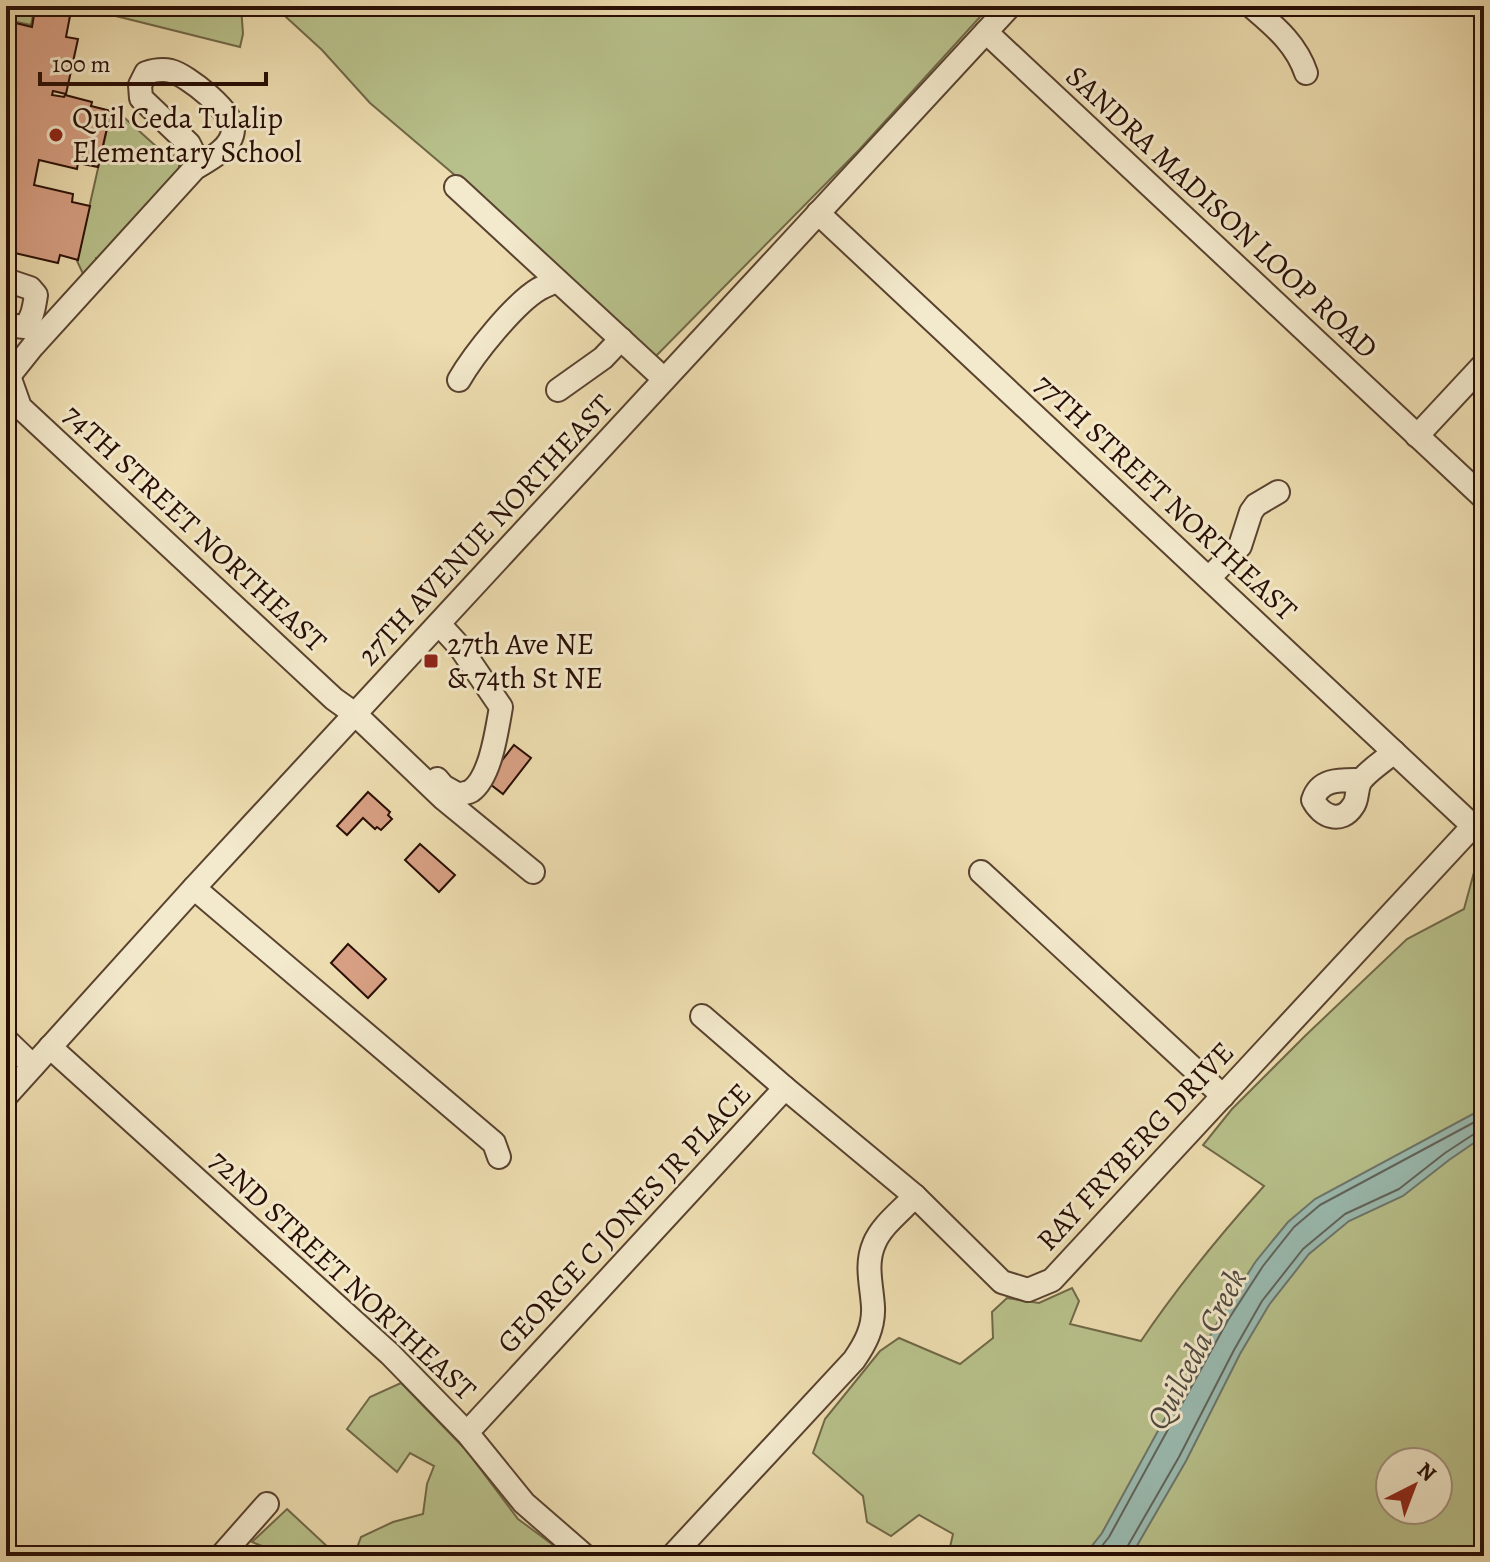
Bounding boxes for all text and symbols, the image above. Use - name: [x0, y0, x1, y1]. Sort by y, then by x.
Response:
- scale bar: [40, 36, 266, 86]
- text: 100 m: [52, 48, 111, 80]
- street label: SANDRA MADISON LOOP ROAD: [1057, 56, 1387, 368]
- place label: Quil Ceda Tulalip Elementary School: [72, 98, 302, 172]
- marker: Quil Ceda Tulalip Elementary School: [47, 126, 65, 144]
- street label: 77TH STREET NORTHEAST: [1026, 364, 1307, 630]
- street label: 27TH AVENUE NORTHEAST: [349, 385, 622, 674]
- street label: 74TH STREET NORTHEAST: [55, 395, 336, 661]
- place label: 27th Ave NE & 74th St NE: [447, 624, 603, 698]
- marker: 27th Ave NE & 74th St NE: [422, 652, 440, 670]
- street label: RAY FRYBERG DRIVE: [1027, 1033, 1243, 1259]
- street label: GEORGE C JONES JR PLACE: [488, 1074, 760, 1362]
- street label: 72ND STREET NORTHEAST: [201, 1141, 485, 1410]
- water label: Quilceda Creek: [1135, 1261, 1257, 1437]
- north arrow: [1374, 1446, 1454, 1526]
- text: N: [1411, 1455, 1443, 1488]

